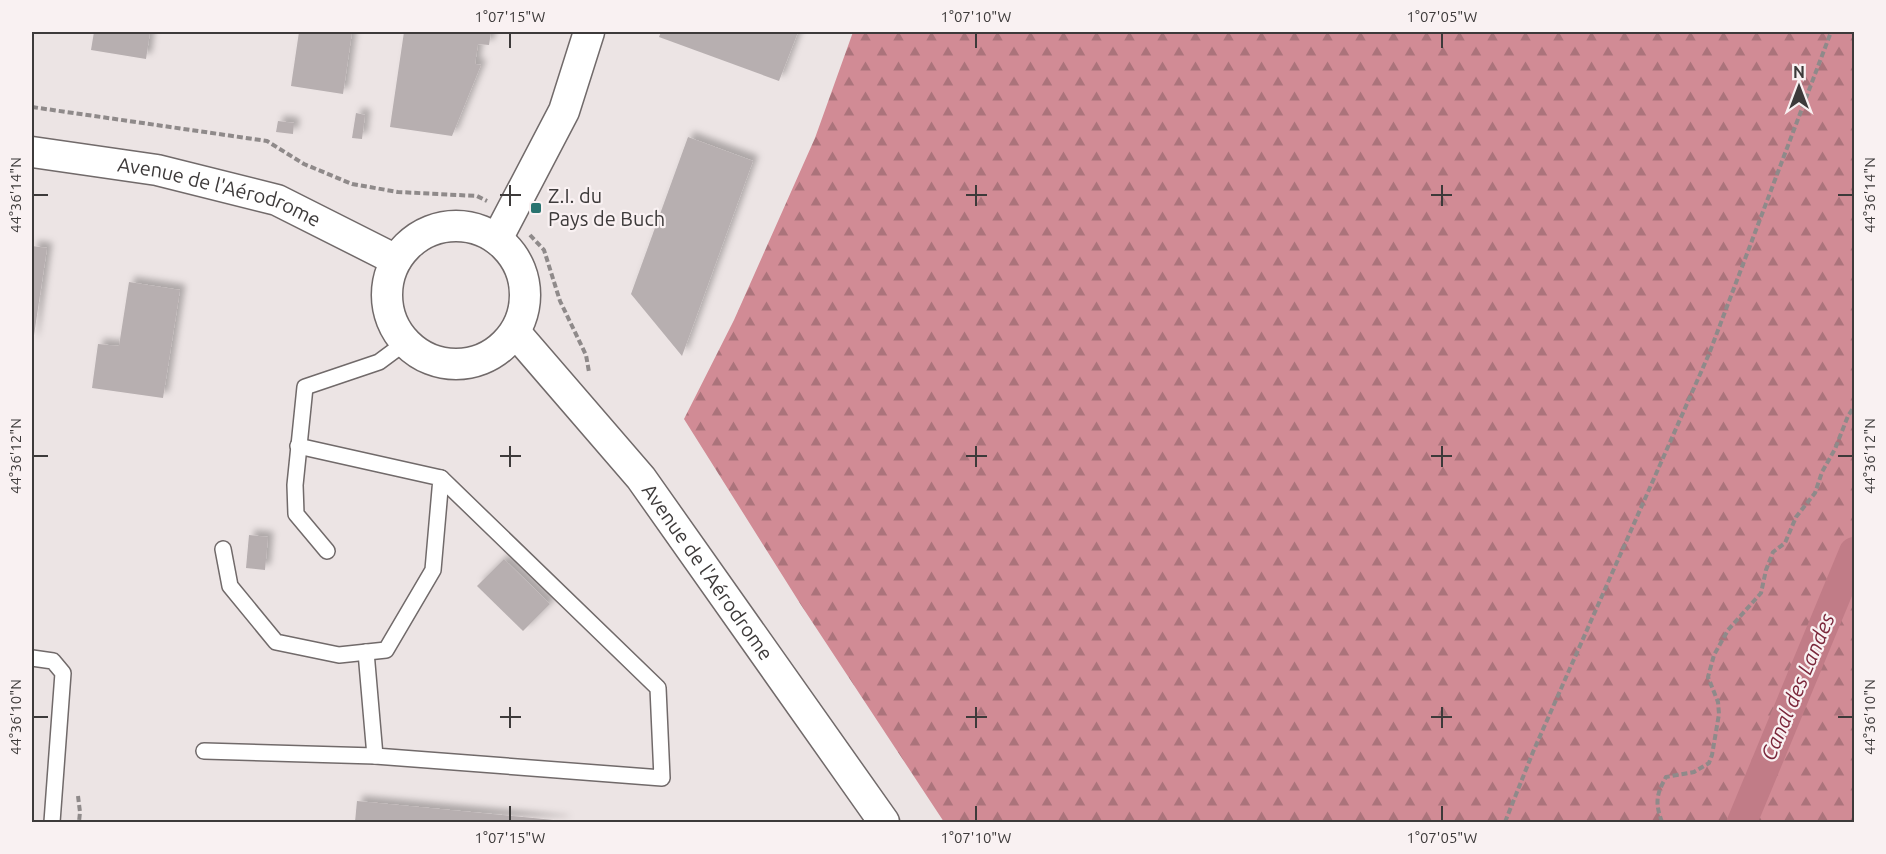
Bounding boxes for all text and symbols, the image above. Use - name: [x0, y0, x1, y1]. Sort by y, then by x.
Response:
- text: 1°07'15"W: [475, 8, 546, 25]
- text: 1°07'10"W: [941, 8, 1012, 25]
- text: 1°07'05"W: [1407, 8, 1478, 25]
- north arrow: [1769, 57, 1829, 117]
- text: N: [1793, 63, 1805, 81]
- street label: Avenue de l'Aérodrome: [116, 152, 325, 231]
- text: 44°36'14"N: [7, 157, 24, 233]
- text: 44°36'14"N: [1861, 157, 1878, 233]
- place label: Z.I. du Pays de Buch: [548, 184, 665, 230]
- marker: Z.I. du Pays de Buch: [529, 201, 543, 215]
- text: 44°36'12"N: [7, 418, 24, 494]
- text: 44°36'12"N: [1861, 418, 1878, 494]
- street label: Avenue de l'Aérodrome: [638, 479, 778, 664]
- water label: Canal des Landes: [1755, 609, 1839, 764]
- text: 44°36'10"N: [7, 679, 24, 755]
- text: 44°36'10"N: [1861, 679, 1878, 755]
- text: 1°07'15"W: [475, 829, 546, 846]
- text: 1°07'10"W: [941, 829, 1012, 846]
- text: 1°07'05"W: [1407, 829, 1478, 846]

